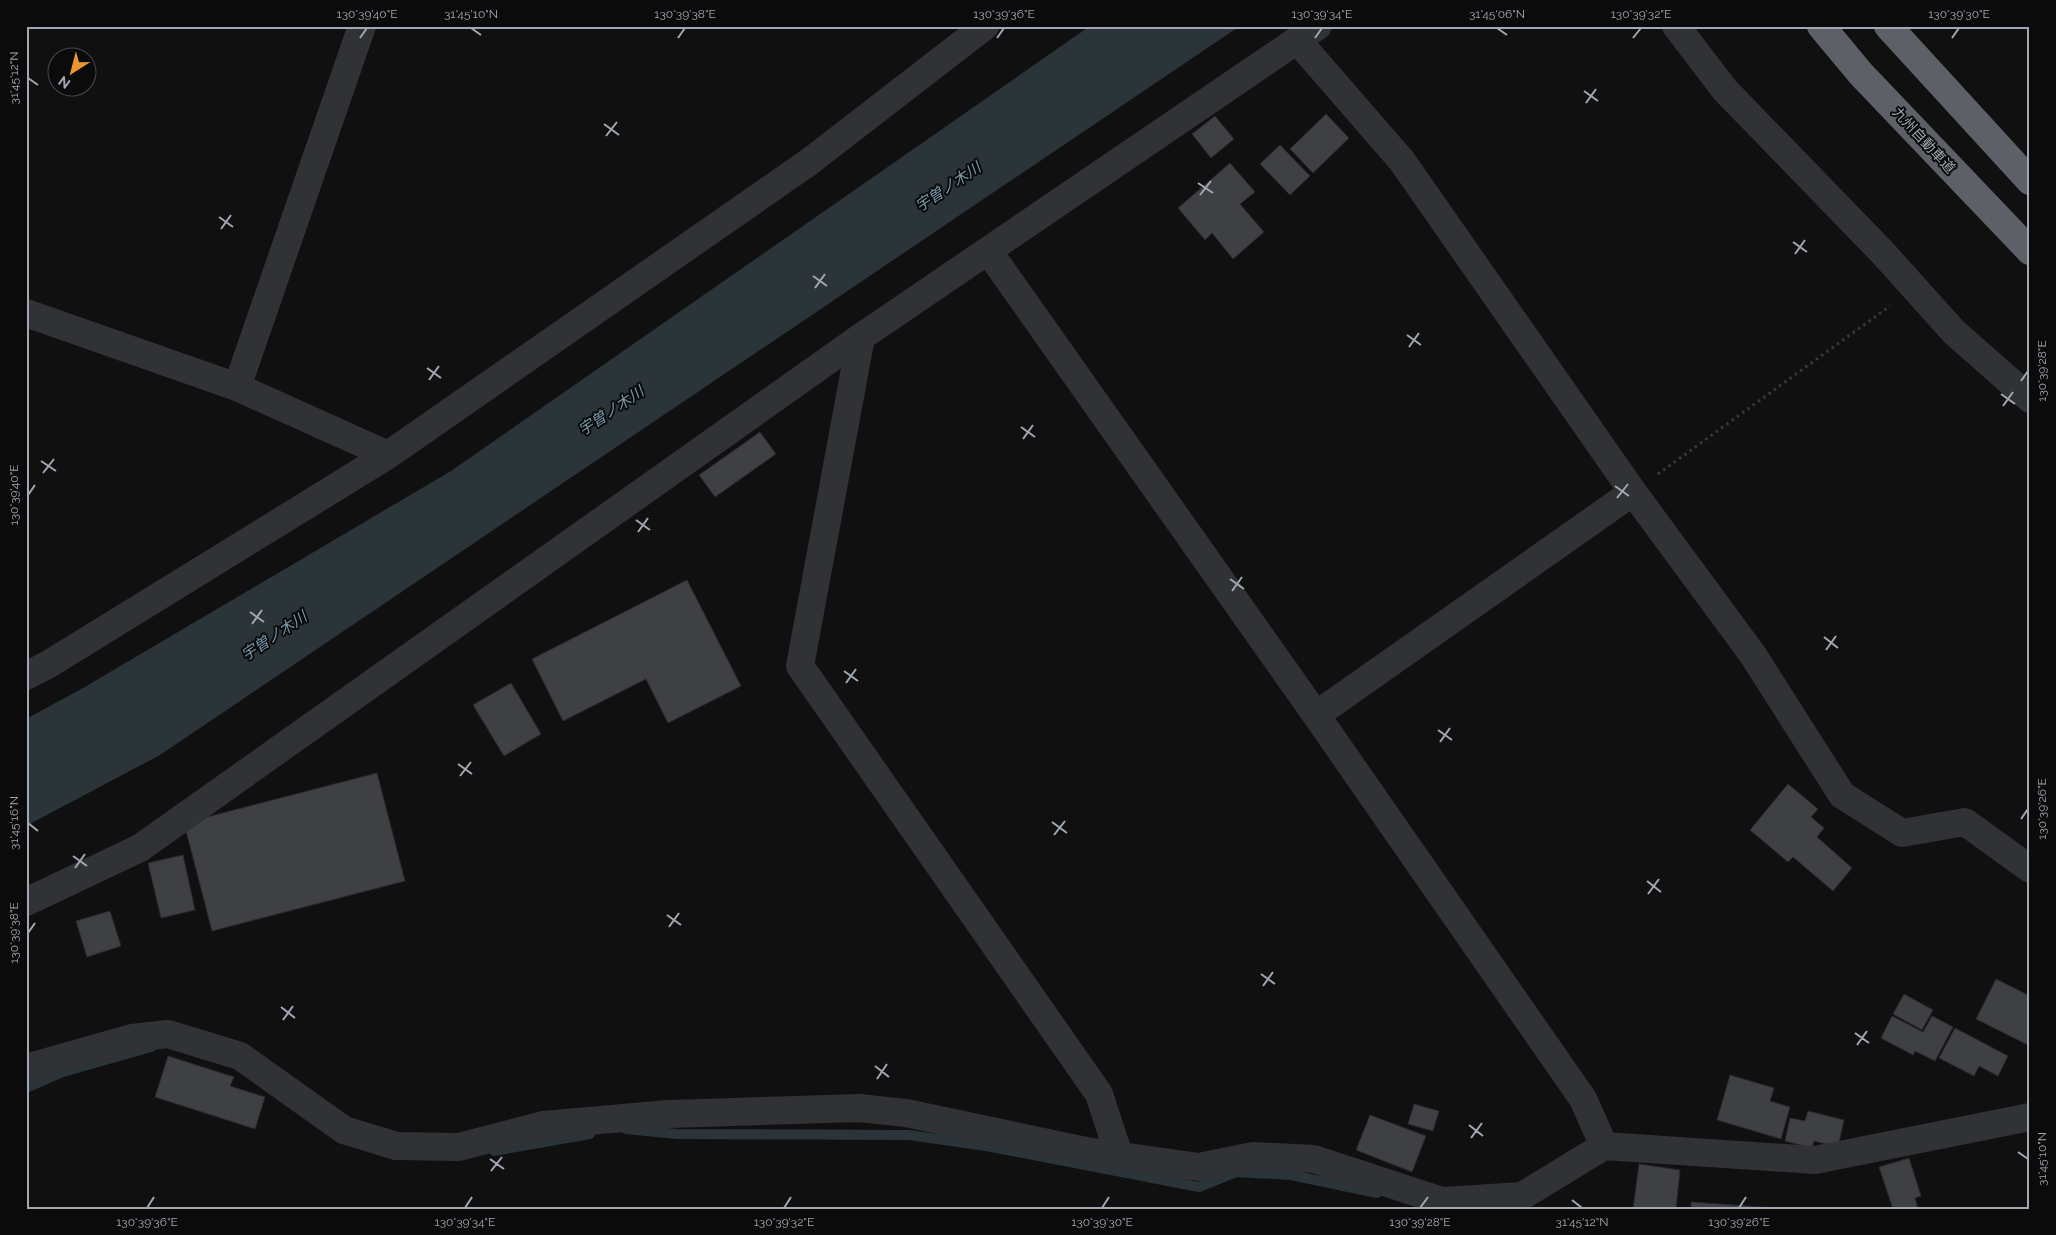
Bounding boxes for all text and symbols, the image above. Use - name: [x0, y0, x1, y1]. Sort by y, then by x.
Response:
- text: 130°39'40"E: [337, 7, 397, 21]
- text: 31°45'10"N: [444, 7, 498, 21]
- text: 130°39'38"E: [654, 7, 716, 21]
- text: 130°39'36"E: [973, 7, 1035, 21]
- text: 130°39'34"E: [1292, 7, 1352, 21]
- text: 31°45'06"N: [1469, 7, 1525, 21]
- text: 130°39'32"E: [1611, 7, 1671, 21]
- text: 130°39'30"E: [1928, 7, 1990, 21]
- north arrow: [48, 48, 98, 98]
- text: 31°45'12"N: [7, 51, 21, 105]
- text: N: [55, 73, 73, 92]
- street label: 九州自動車道: [1890, 104, 1958, 176]
- water label: 宇曽ノ木川: [912, 157, 986, 215]
- text: 130°39'28"E: [2035, 340, 2049, 402]
- water label: 宇曽ノ木川: [575, 381, 649, 439]
- text: 130°39'40"E: [7, 465, 21, 525]
- water label: 宇曽ノ木川: [238, 606, 312, 664]
- text: 130°39'26"E: [2035, 778, 2049, 840]
- text: 31°45'16"N: [7, 796, 21, 850]
- text: 130°39'38"E: [7, 902, 21, 964]
- text: 31°45'10"N: [2035, 1132, 2049, 1186]
- text: 130°39'36"E: [116, 1215, 178, 1229]
- text: 130°39'34"E: [435, 1215, 495, 1229]
- text: 130°39'32"E: [754, 1215, 814, 1229]
- text: 130°39'30"E: [1071, 1215, 1133, 1229]
- text: 130°39'28"E: [1389, 1215, 1451, 1229]
- text: 31°45'12"N: [1555, 1215, 1609, 1229]
- text: 130°39'26"E: [1708, 1215, 1770, 1229]

